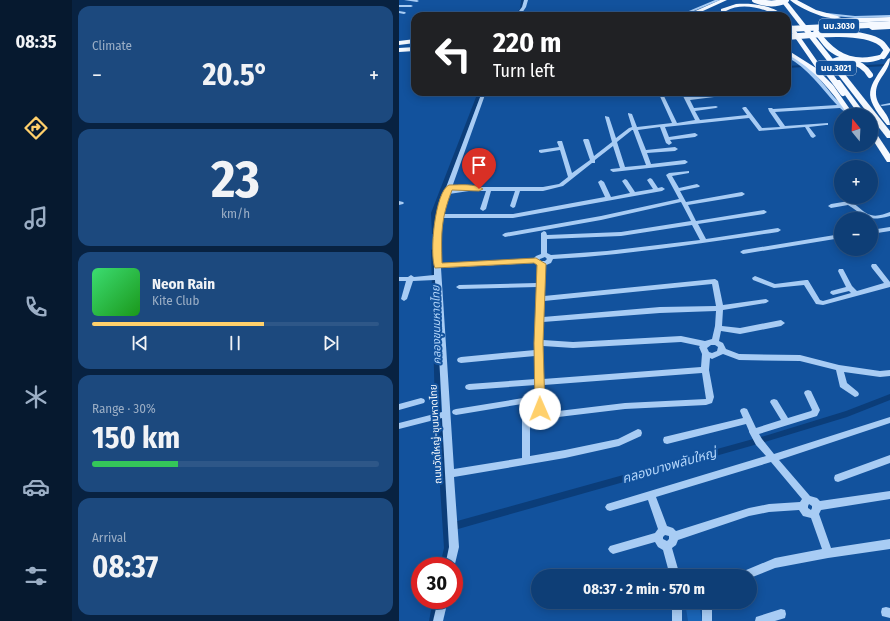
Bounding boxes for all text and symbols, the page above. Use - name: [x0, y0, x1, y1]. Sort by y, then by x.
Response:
- road number: นบ.3030: [819, 19, 859, 33]
- text: 220 m: [493, 26, 561, 59]
- icon: left: [427, 28, 479, 80]
- text: 08:35: [15, 31, 57, 53]
- text: Climate: [92, 38, 132, 53]
- text: 20.5°: [202, 57, 268, 93]
- text: Turn left: [493, 60, 555, 82]
- road number: นบ.3021: [816, 61, 856, 75]
- text: −: [92, 62, 102, 89]
- text: +: [369, 62, 379, 89]
- north arrow: [834, 108, 878, 152]
- map controls: [834, 108, 878, 256]
- icon: directions: [22, 114, 50, 142]
- text: 23: [211, 148, 260, 211]
- pin: [462, 148, 496, 189]
- icon: arrive: [468, 154, 490, 176]
- button: +: [834, 160, 878, 204]
- icon: music: [22, 204, 50, 232]
- text: km/h: [221, 206, 250, 221]
- button: −: [834, 212, 878, 256]
- text: Neon Rain: [152, 275, 215, 293]
- water label: คลองขุนมหาดไทย: [429, 284, 444, 365]
- icon: phone: [22, 293, 50, 321]
- text: Kite Club: [152, 293, 199, 308]
- icon: previous: [129, 332, 151, 354]
- icon: pause: [224, 332, 246, 354]
- icon: next: [320, 332, 342, 354]
- icon: climate: [22, 383, 50, 411]
- street label: ถนนวัดใหญ่-ขุนมหาดไทย: [426, 384, 445, 484]
- position arrow: [519, 388, 561, 430]
- text: Range · 30%: [92, 401, 156, 416]
- text: 150 km: [92, 420, 180, 456]
- water label: คลองบางพลับใหญ่: [620, 444, 720, 486]
- icon: car: [22, 473, 50, 501]
- text: Arrival: [92, 530, 126, 545]
- text: 08:37: [92, 549, 158, 585]
- speed limit sign: 30: [411, 557, 463, 609]
- icon: filters: [22, 562, 50, 590]
- text: 08:37 · 2 min · 570 m: [583, 580, 705, 598]

